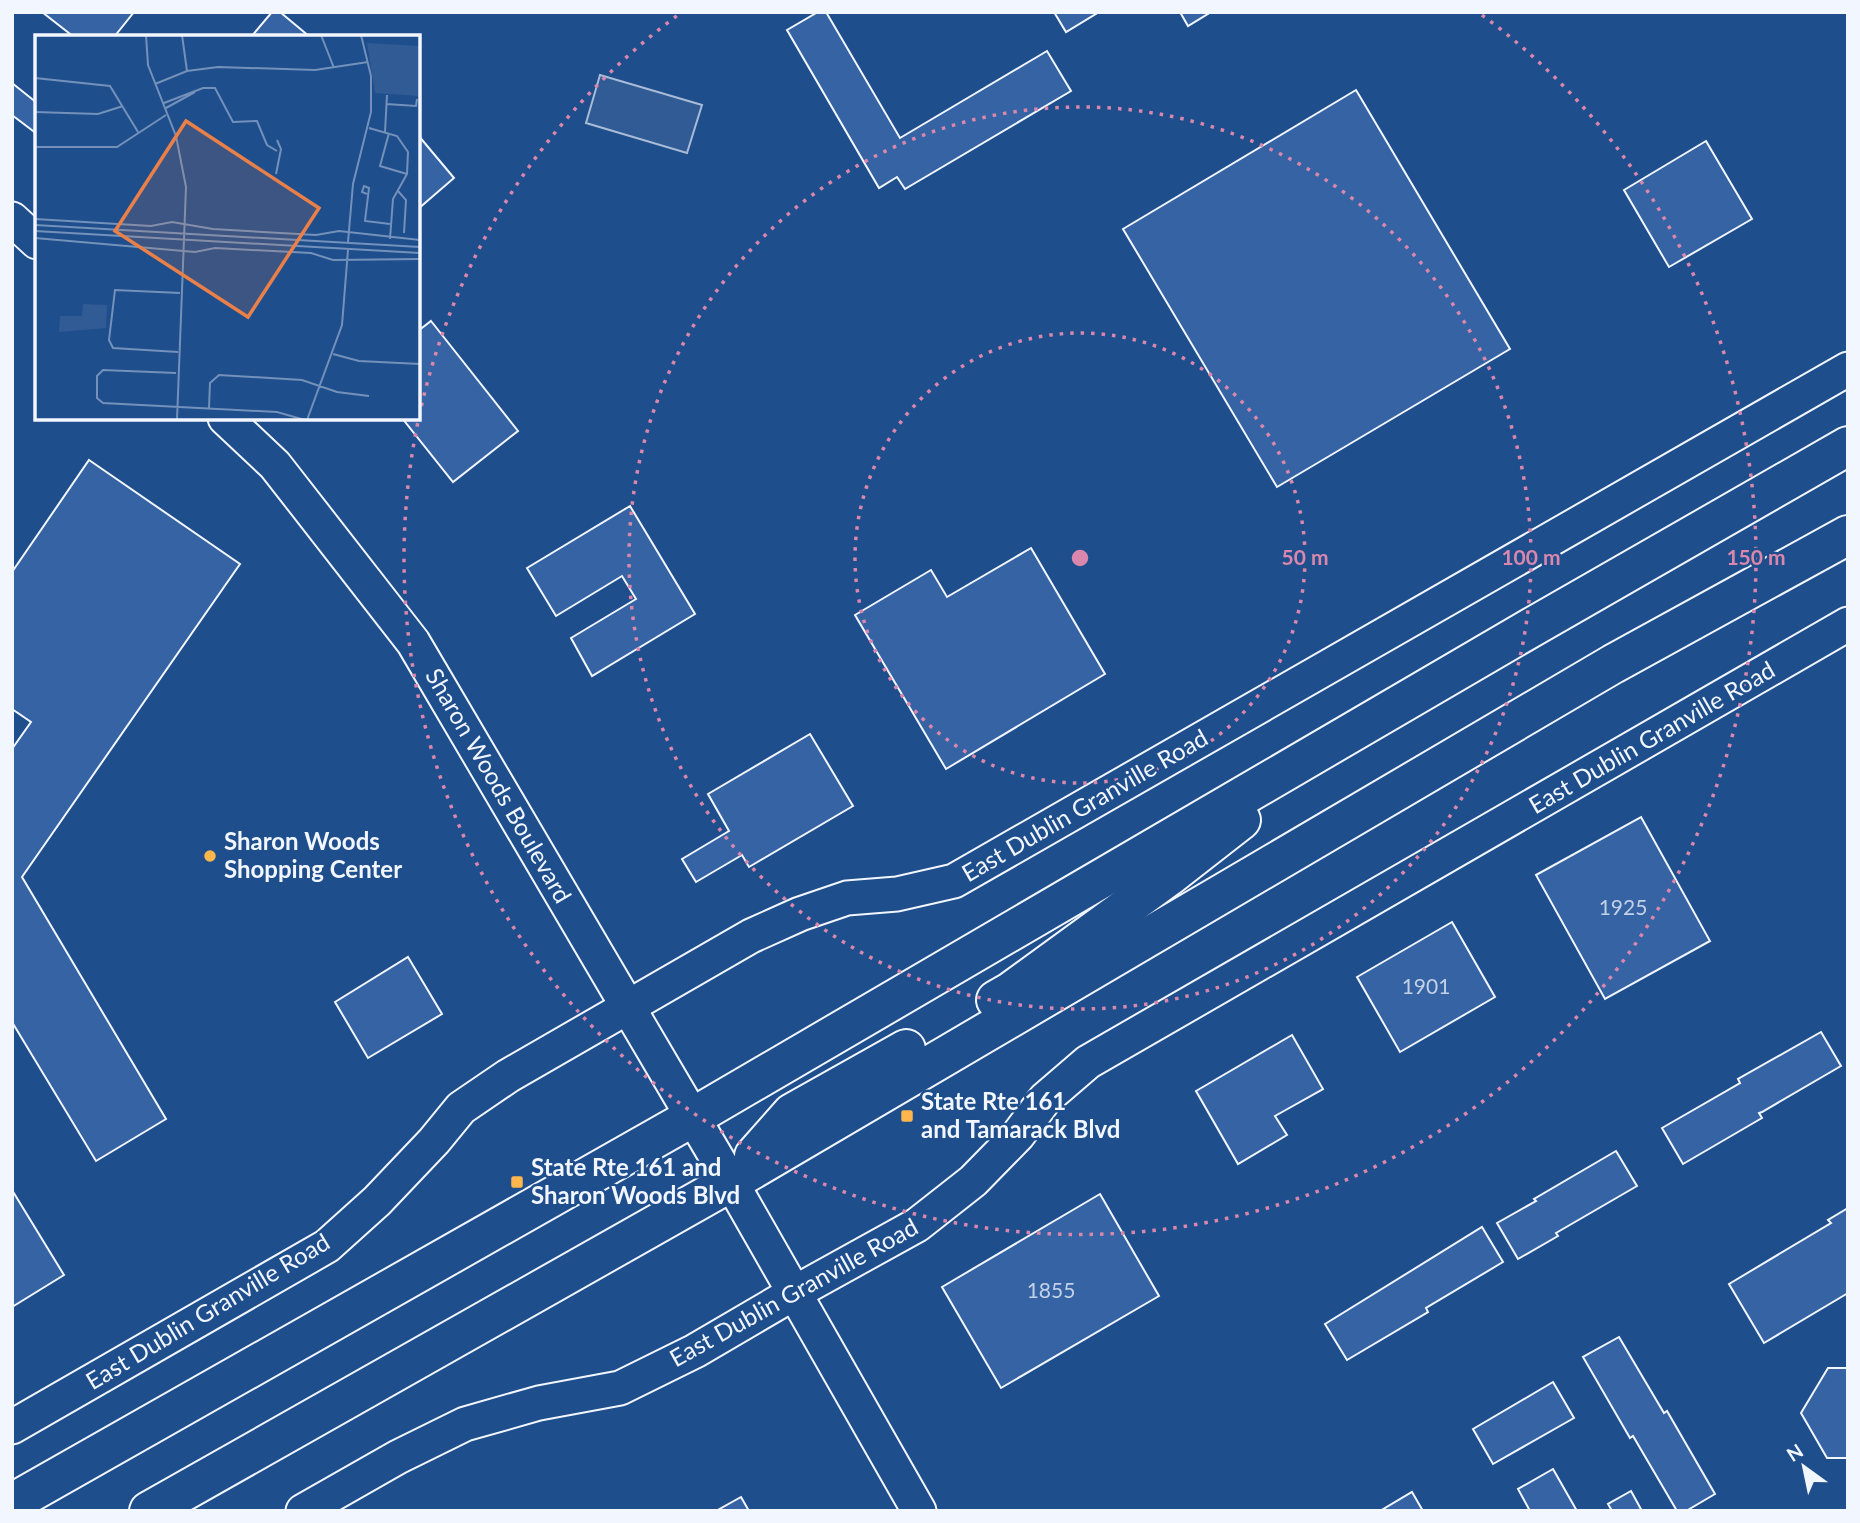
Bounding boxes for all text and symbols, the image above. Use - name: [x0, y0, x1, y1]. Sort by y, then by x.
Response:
- inset map: [35, 35, 420, 420]
- text: 50 m: [1281, 544, 1329, 569]
- text: 100 m: [1501, 544, 1561, 569]
- text: 150 m: [1726, 544, 1786, 569]
- centre of rings: [1068, 546, 1092, 570]
- street label: East Dublin Granville Road: [1523, 654, 1779, 819]
- street label: Sharon Woods Boulevard: [420, 663, 578, 908]
- street label: East Dublin Granville Road: [956, 722, 1212, 887]
- place label: Sharon Woods Shopping Center: [224, 826, 402, 883]
- marker: Sharon Woods Shopping Center: [202, 848, 218, 864]
- house number: 1925: [1599, 894, 1647, 919]
- house number: 1901: [1402, 973, 1450, 998]
- place label: State Rte 161 and Tamarack Blvd: [921, 1086, 1120, 1143]
- marker: State Rte 161 and Tamarack Blvd: [899, 1108, 915, 1124]
- place label: State Rte 161 and Sharon Woods Blvd: [531, 1152, 740, 1209]
- marker: State Rte 161 and Sharon Woods Blvd: [509, 1174, 525, 1190]
- street label: East Dublin Granville Road: [664, 1211, 922, 1372]
- street label: East Dublin Granville Road: [80, 1226, 334, 1395]
- house number: 1855: [1027, 1277, 1075, 1302]
- north arrow: [1769, 1432, 1839, 1502]
- text: N: [1782, 1439, 1807, 1466]

